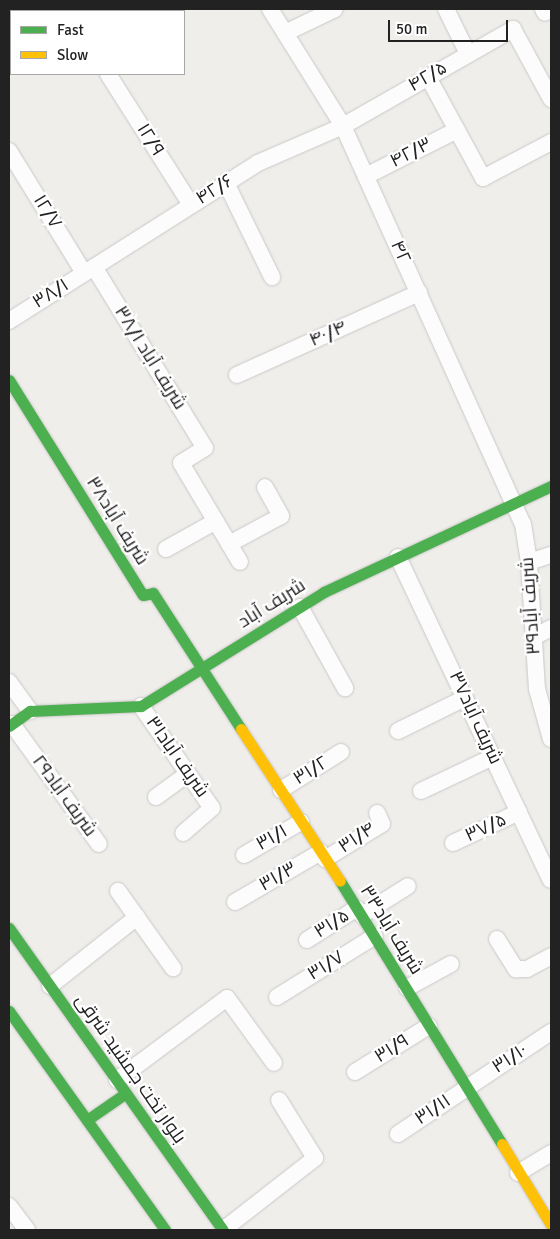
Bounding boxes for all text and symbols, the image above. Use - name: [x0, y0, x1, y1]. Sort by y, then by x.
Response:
- legend: [10, 10, 185, 75]
- scale bar: [390, 10, 510, 42]
- text: 50 m: [396, 20, 427, 38]
- text: Fast: [57, 21, 84, 39]
- text: Slow: [57, 46, 88, 64]
- street label: ۴۲/۵: [405, 57, 451, 97]
- street label: ۱۲/۹: [131, 120, 169, 160]
- street label: ۴۲/۳: [386, 133, 436, 173]
- street label: ۴۲/۶: [192, 170, 238, 210]
- street label: ۱۲/۷: [28, 191, 66, 233]
- street label: ۴۲: [385, 237, 415, 267]
- street label: ۳۸/۱: [29, 274, 73, 314]
- street label: ۳۸/۱ شریف آباد: [109, 302, 191, 414]
- street label: ۴۰/۴: [306, 316, 350, 352]
- street label: شریف آباد۳۸: [81, 473, 153, 569]
- street label: شریف آباد۳۹: [516, 556, 546, 656]
- street label: شریف آباد: [234, 574, 310, 634]
- street label: شریف آباد۳۷: [444, 668, 506, 768]
- street label: شریف آباد۳۱: [141, 712, 213, 802]
- street label: شریف آباد۲۹: [27, 751, 101, 841]
- street label: ۳۱/۲: [289, 752, 333, 790]
- street label: ۳۷/۵: [462, 809, 510, 847]
- street label: ۳۱/۴: [334, 818, 380, 858]
- street label: ۳۱/۱: [252, 820, 292, 856]
- street label: ۳۱/۳: [255, 857, 301, 897]
- street label: شریف آباد۳۳: [355, 881, 427, 979]
- street label: ۳۱/۵: [310, 905, 354, 943]
- street label: ۳۱/۷: [304, 946, 348, 986]
- street label: بلوار تخت جمشید شرقی: [70, 990, 190, 1148]
- street label: ۳۱/۹: [370, 1030, 414, 1068]
- street label: ۳۱/۱۰: [488, 1039, 532, 1079]
- street label: ۳۱/۱۱: [411, 1090, 455, 1130]

